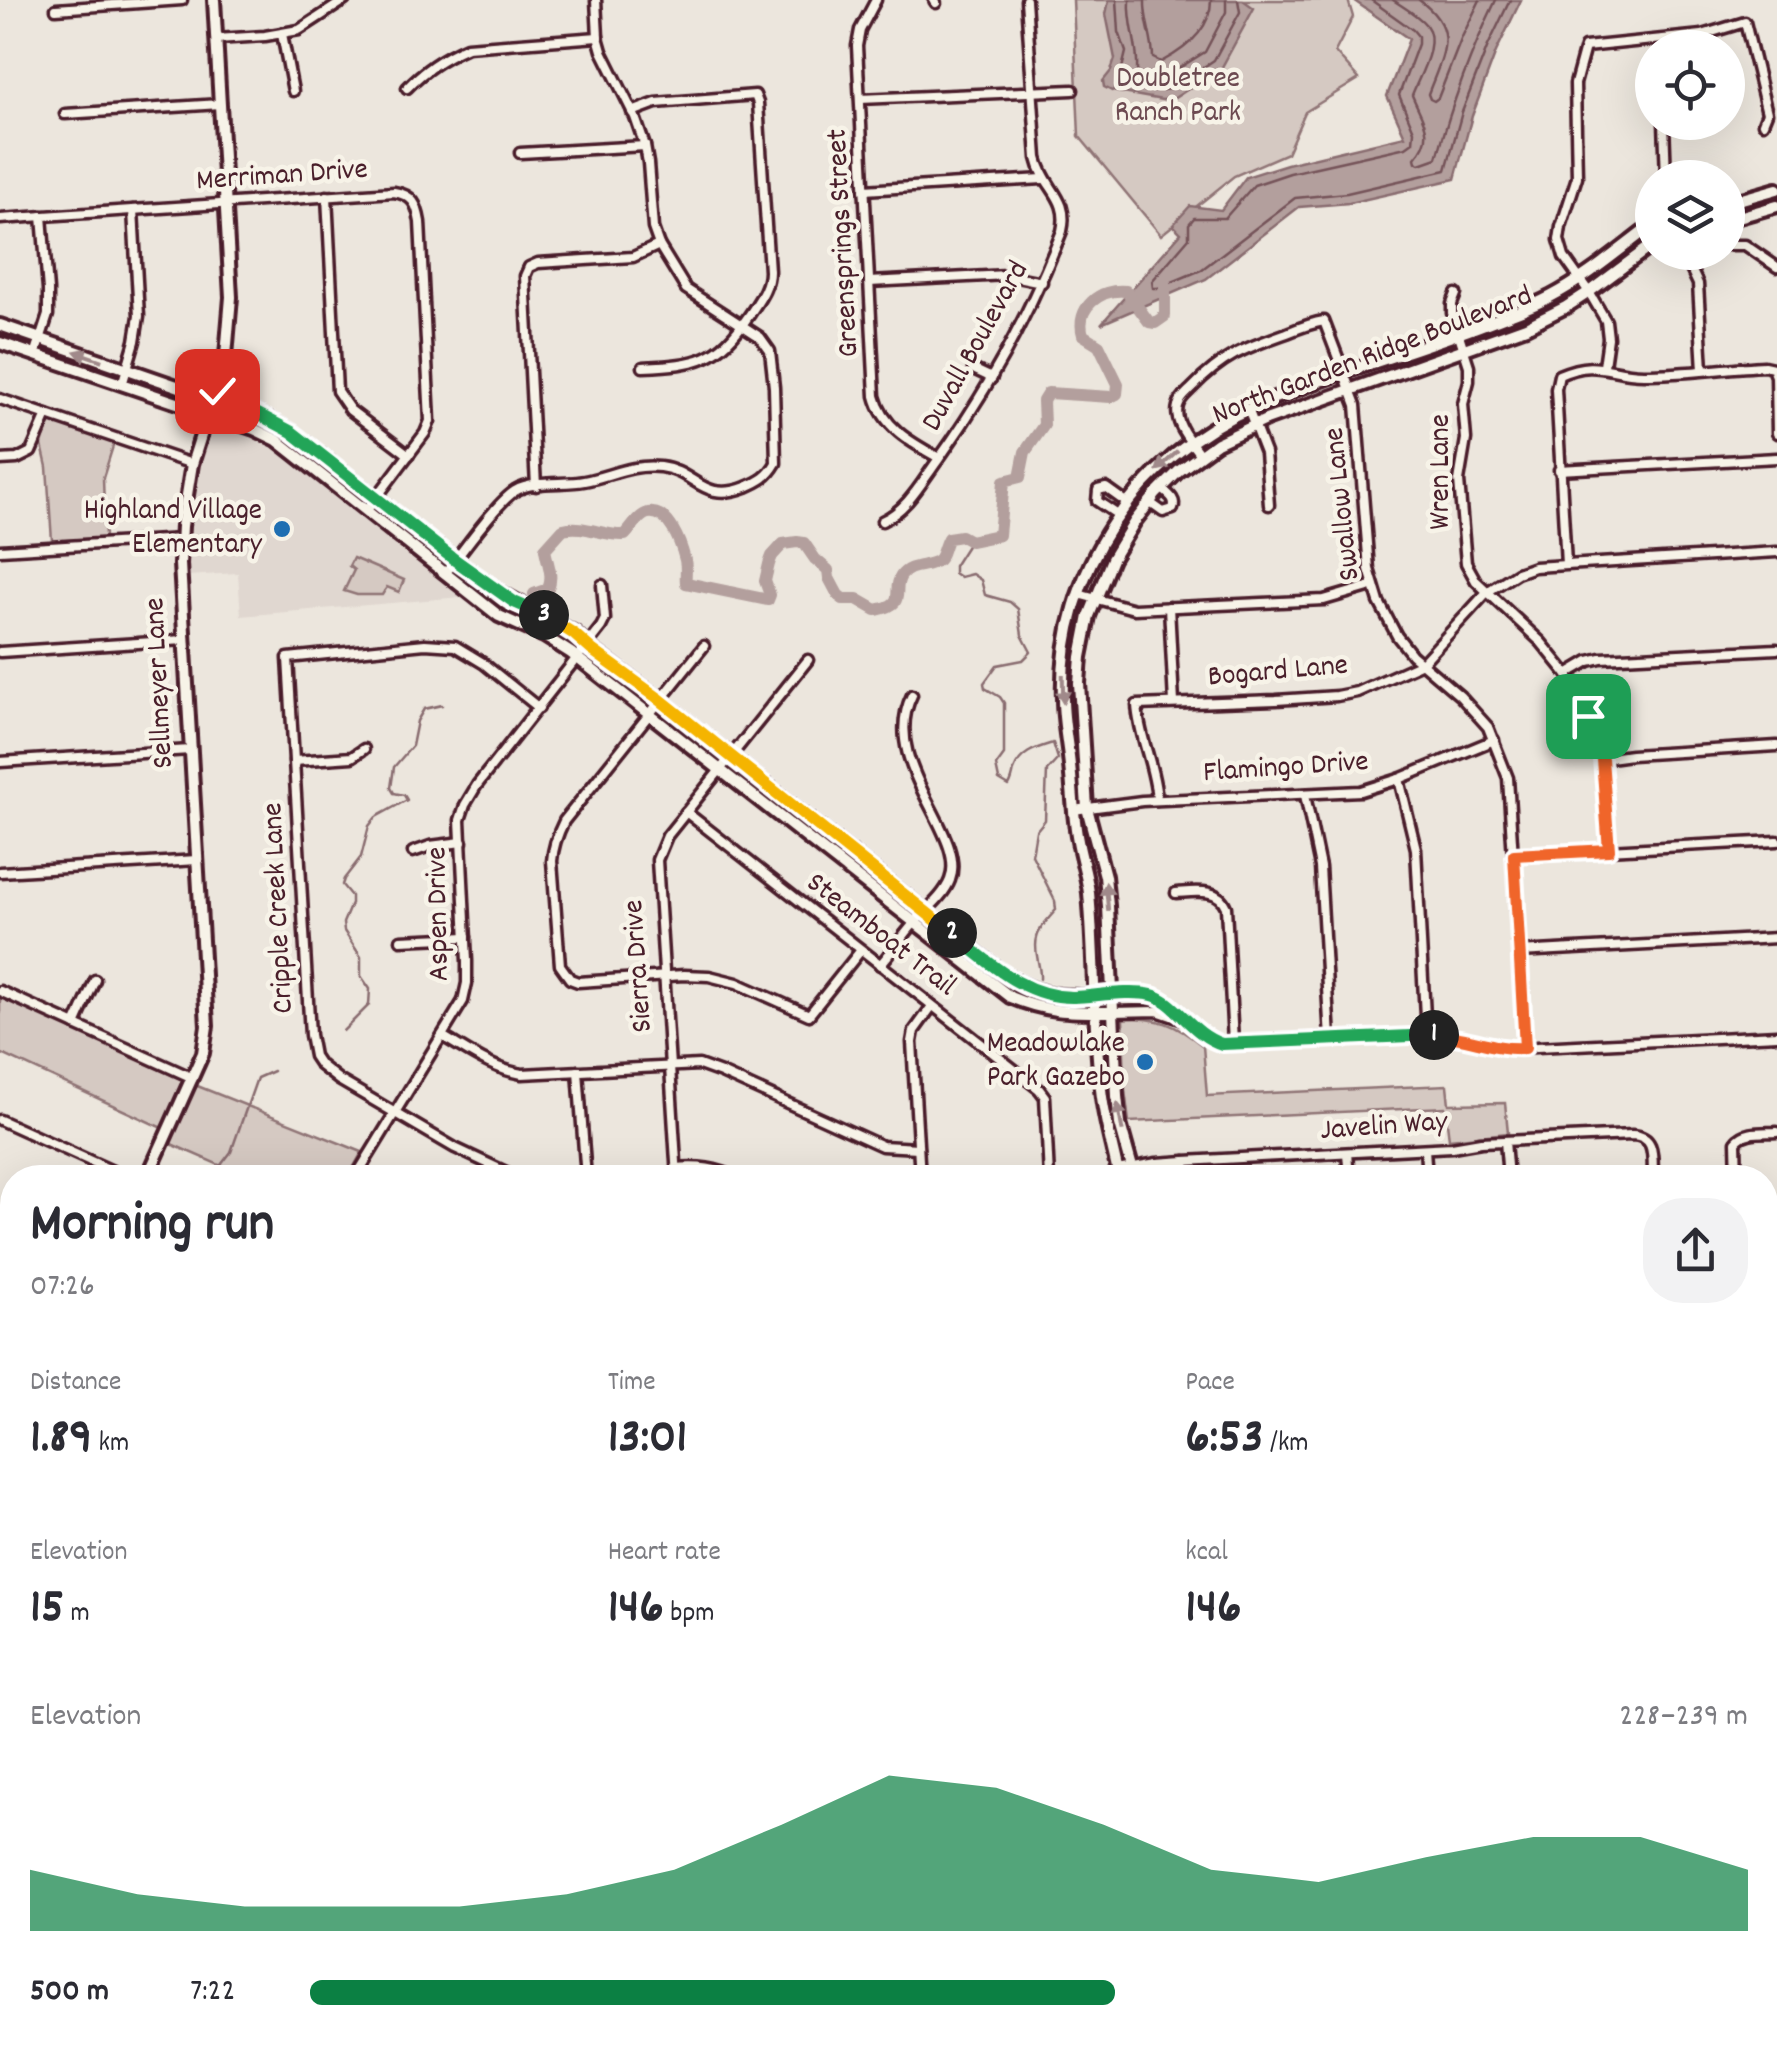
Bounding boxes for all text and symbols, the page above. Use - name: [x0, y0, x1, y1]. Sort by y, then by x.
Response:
- map controls: [1635, 30, 1745, 270]
- button: locate: [1635, 30, 1745, 140]
- park label: Doubletree Ranch Park: [1115, 59, 1241, 136]
- street label: Greensprings Street: [818, 128, 872, 358]
- street label: Merriman Drive: [195, 150, 369, 204]
- button: layers: [1635, 160, 1745, 270]
- street label: Duvall Boulevard: [912, 254, 1042, 440]
- street label: North Garden Ridge Boulevard: [1207, 276, 1539, 438]
- one-way arrow: [73, 347, 103, 362]
- pin: [175, 349, 260, 434]
- icon: check: [190, 364, 245, 419]
- street label: Wren Lane: [1421, 414, 1464, 530]
- street label: Swallow Lane: [1315, 425, 1373, 583]
- one-way arrow: [1155, 449, 1179, 472]
- place label: Highland Village Elementary: [84, 491, 263, 568]
- marker: Highland Village Elementary: [271, 518, 293, 540]
- pin: 3: [519, 590, 569, 640]
- text: 3: [538, 595, 550, 635]
- street label: Sellmeyer Lane: [135, 596, 187, 770]
- street label: Bogard Lane: [1206, 645, 1350, 701]
- one-way arrow: [1055, 674, 1071, 706]
- pin: [1546, 674, 1631, 759]
- icon: arrive: [1561, 689, 1616, 744]
- street label: Flamingo Drive: [1202, 742, 1370, 796]
- street label: Cripple Creek Lane: [253, 801, 307, 1015]
- street label: Aspen Drive: [417, 846, 463, 982]
- street label: Steamboat Trail: [796, 864, 964, 1008]
- one-way arrow: [1098, 881, 1114, 913]
- street label: Sierra Drive: [614, 898, 666, 1034]
- pin: 2: [927, 908, 977, 958]
- text: 2: [946, 913, 958, 953]
- pin: 1: [1409, 1010, 1459, 1060]
- text: 1: [1431, 1015, 1437, 1055]
- place label: Meadowlake Park Gazebo: [987, 1024, 1125, 1101]
- marker: Meadowlake Park Gazebo: [1134, 1051, 1156, 1073]
- one-way arrow: [1112, 1101, 1127, 1133]
- street label: Javelin Way: [1319, 1102, 1450, 1154]
- text: Morning run: [30, 1188, 274, 1267]
- button: share: [1643, 1198, 1748, 1303]
- text: 07:26: [30, 1265, 95, 1311]
- text: Distance: [30, 1364, 121, 1404]
- text: Time: [608, 1364, 656, 1404]
- text: Pace: [1185, 1364, 1235, 1404]
- text: 1.89: [30, 1404, 92, 1476]
- text: 13:01: [608, 1404, 687, 1476]
- text: 6:53: [1185, 1404, 1263, 1476]
- text: km: [92, 1425, 129, 1465]
- text: /km: [1263, 1425, 1309, 1465]
- text: Elevation: [30, 1534, 127, 1574]
- text: Heart rate: [608, 1534, 721, 1574]
- text: kcal: [1185, 1534, 1228, 1574]
- text: 15: [30, 1574, 64, 1646]
- text: 146: [608, 1574, 664, 1646]
- text: 146: [1185, 1574, 1242, 1646]
- text: m: [64, 1595, 90, 1635]
- text: bpm: [664, 1595, 715, 1635]
- text: Elevation: [30, 1695, 141, 1741]
- text: 228–239 m: [1619, 1695, 1748, 1741]
- text: 500 m: [30, 1970, 109, 2016]
- text: 7:22: [190, 1970, 236, 2016]

